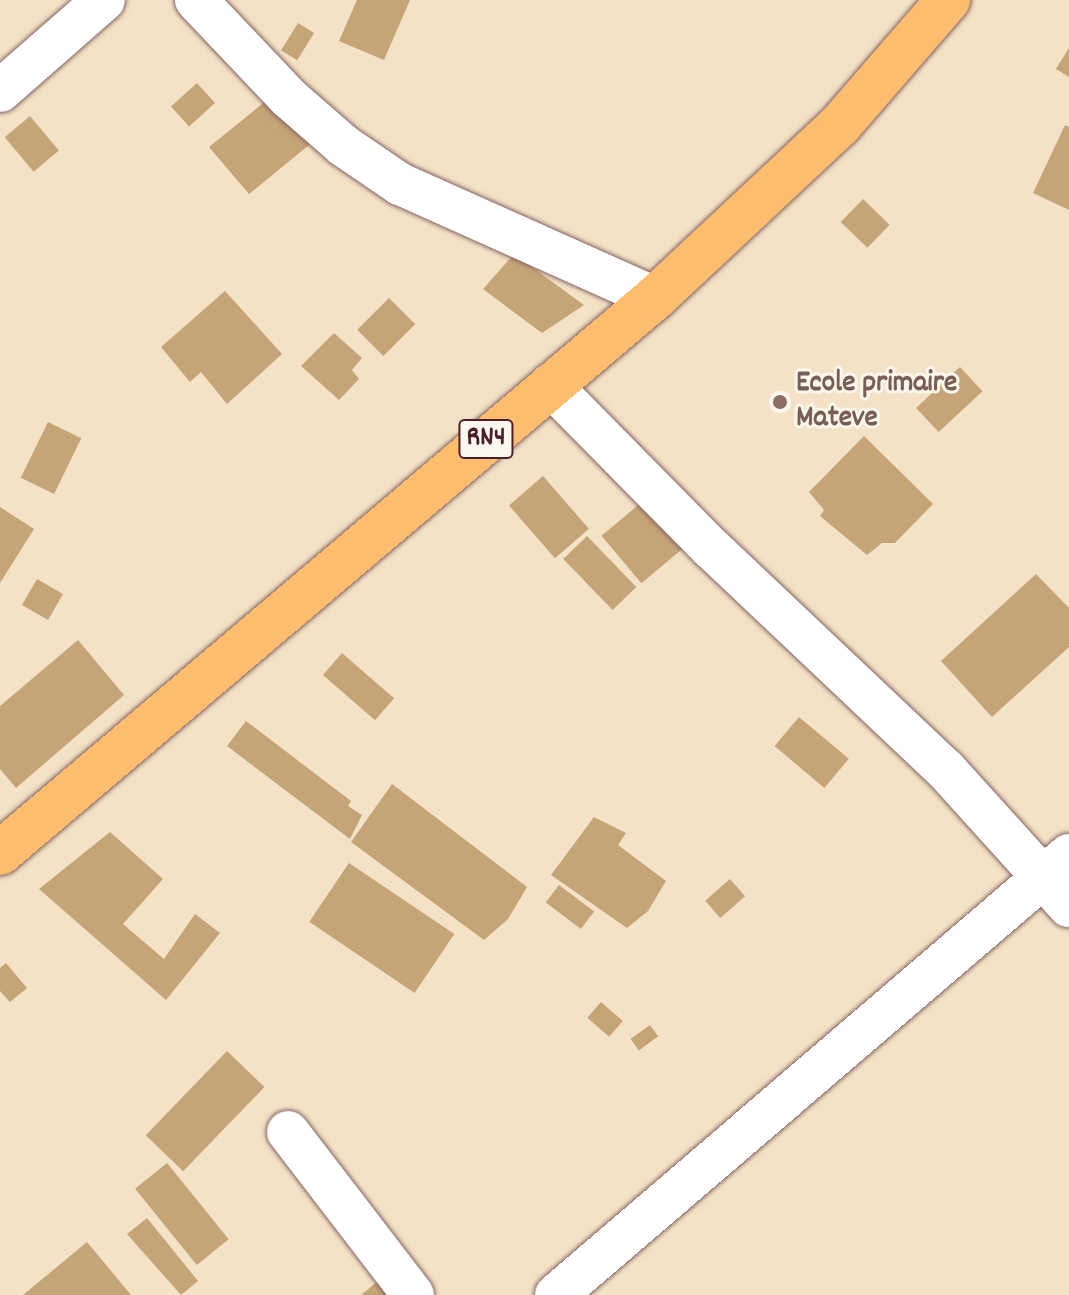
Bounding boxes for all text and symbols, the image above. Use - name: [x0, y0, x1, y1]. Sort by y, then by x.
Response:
- place label: Ecole primaire Mateve: [796, 367, 957, 438]
- marker: Ecole primaire Mateve: [771, 393, 789, 411]
- road number: RN4: [458, 415, 514, 463]

